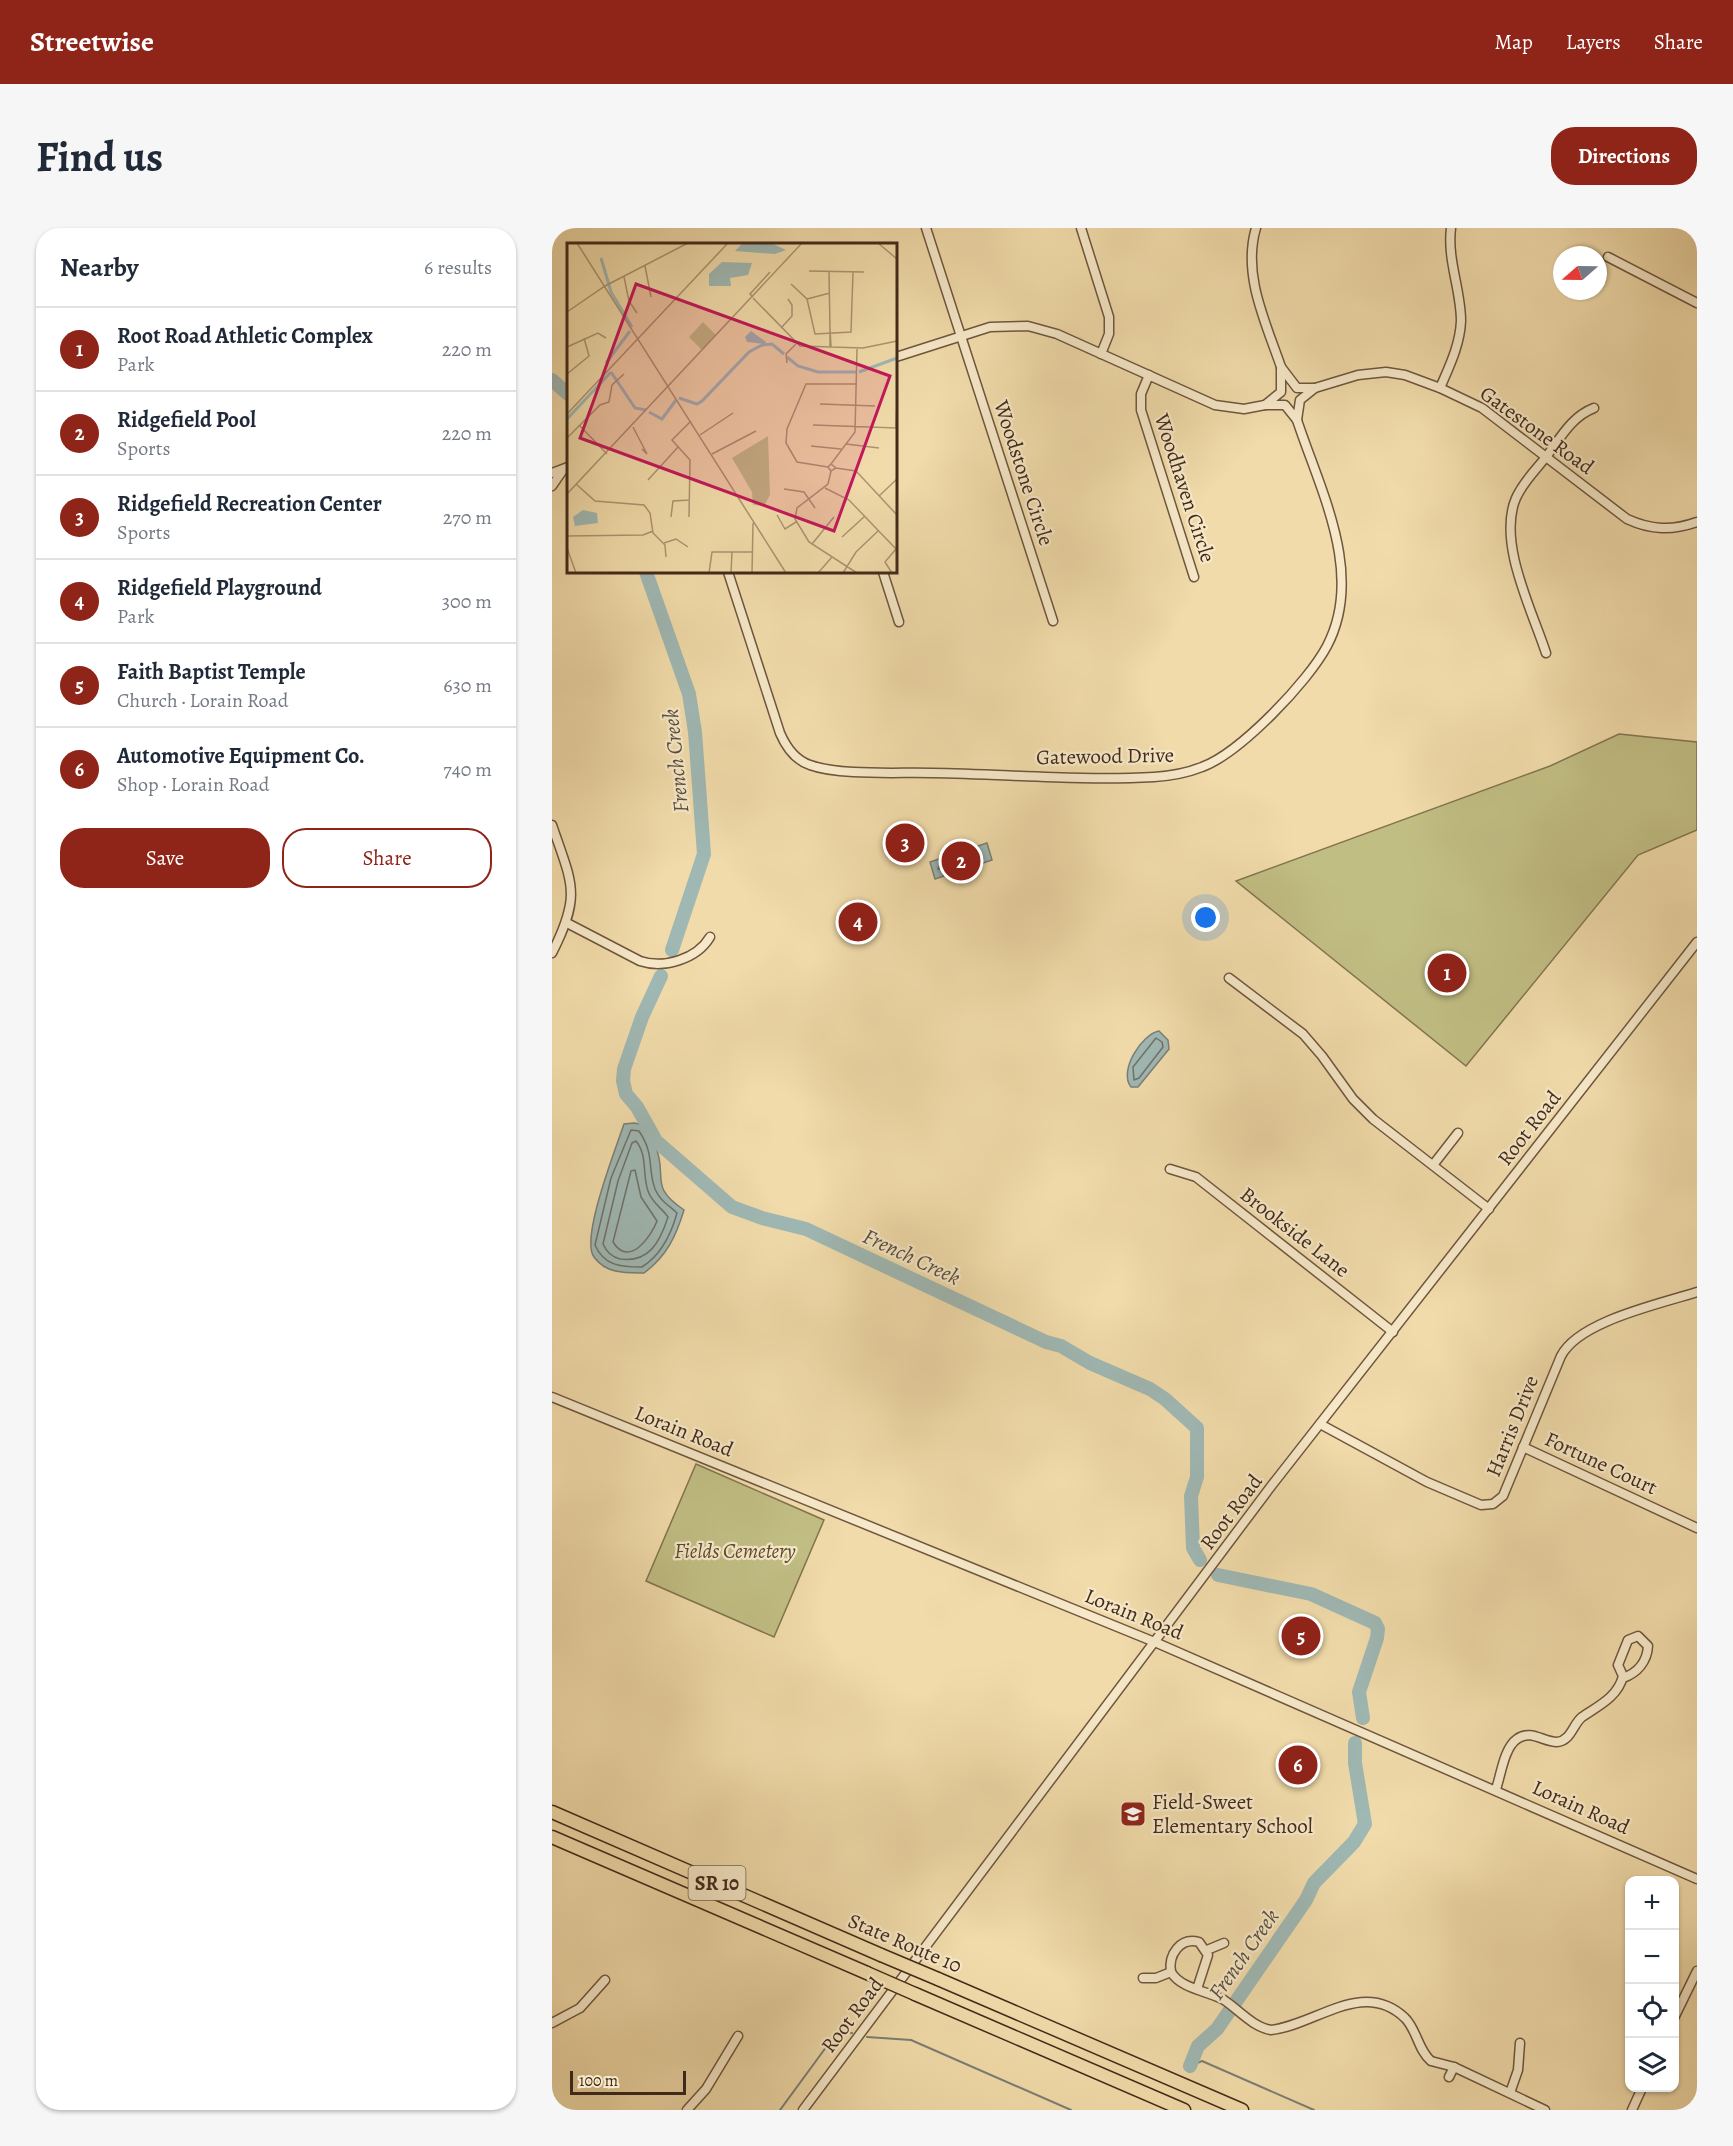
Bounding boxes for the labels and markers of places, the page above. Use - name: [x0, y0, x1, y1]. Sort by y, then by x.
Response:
- pin: 3: [886, 820, 924, 866]
- pin: 2: [942, 838, 980, 884]
- pin: 4: [838, 900, 878, 944]
- pin: 1: [1428, 950, 1466, 996]
- pin: 5: [1282, 1614, 1320, 1658]
- pin: 6: [1278, 1742, 1318, 1788]
- place label: Field-Sweet Elementary School: [1152, 1788, 1313, 1840]
- school or university icon: Field-Sweet Elementary School: [1118, 1799, 1148, 1829]

